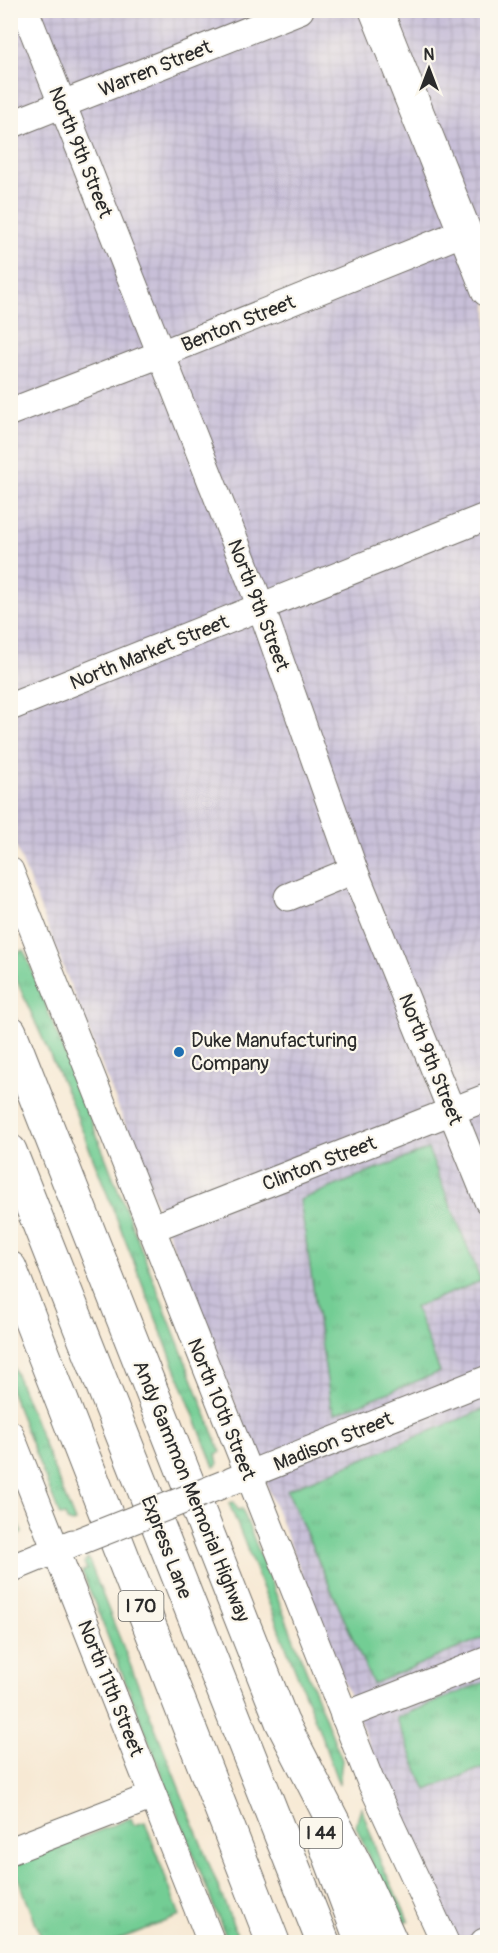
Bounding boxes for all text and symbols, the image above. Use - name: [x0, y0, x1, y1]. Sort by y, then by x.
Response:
- street label: Warren Street: [95, 34, 216, 102]
- north arrow: [399, 39, 459, 99]
- text: N: [424, 45, 435, 65]
- street label: North 9th Street: [43, 83, 119, 222]
- street label: Benton Street: [178, 289, 300, 358]
- street label: North 9th Street: [222, 536, 296, 676]
- street label: North Market Street: [66, 609, 233, 696]
- street label: North 9th Street: [393, 990, 469, 1129]
- place label: Duke Manufacturing Company: [191, 1028, 357, 1076]
- marker: Duke Manufacturing Company: [172, 1045, 186, 1059]
- street label: Clinton Street: [259, 1130, 381, 1197]
- street label: North 10th Street: [182, 1335, 262, 1485]
- street label: Andy Gammon Memorial Highway: [127, 1357, 256, 1626]
- street label: Madison Street: [270, 1406, 397, 1477]
- street label: Express Lane: [135, 1492, 198, 1603]
- road number: I 70: [118, 1591, 164, 1621]
- street label: North 11th Street: [72, 1616, 150, 1761]
- road number: I 44: [300, 1818, 342, 1848]

